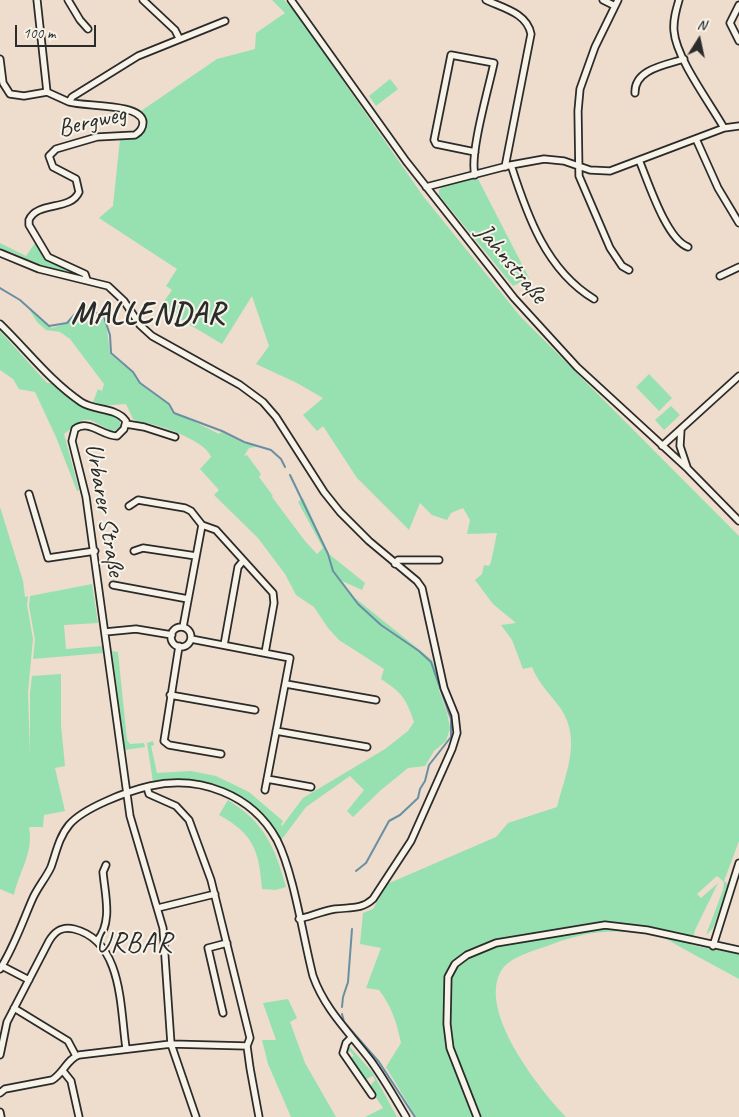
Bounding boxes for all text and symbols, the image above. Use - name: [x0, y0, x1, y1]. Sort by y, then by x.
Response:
- scale bar: [18, 15, 99, 47]
- north arrow: [674, 15, 724, 65]
- text: N: [696, 16, 707, 34]
- text: 100 m: [23, 24, 55, 43]
- street label: Bergweg: [55, 100, 129, 144]
- street label: Jahnstraße: [469, 218, 553, 310]
- district label: MALLENDAR: [72, 297, 224, 333]
- street label: Urbarer Straße: [78, 441, 130, 579]
- district label: URBAR: [95, 927, 173, 961]

